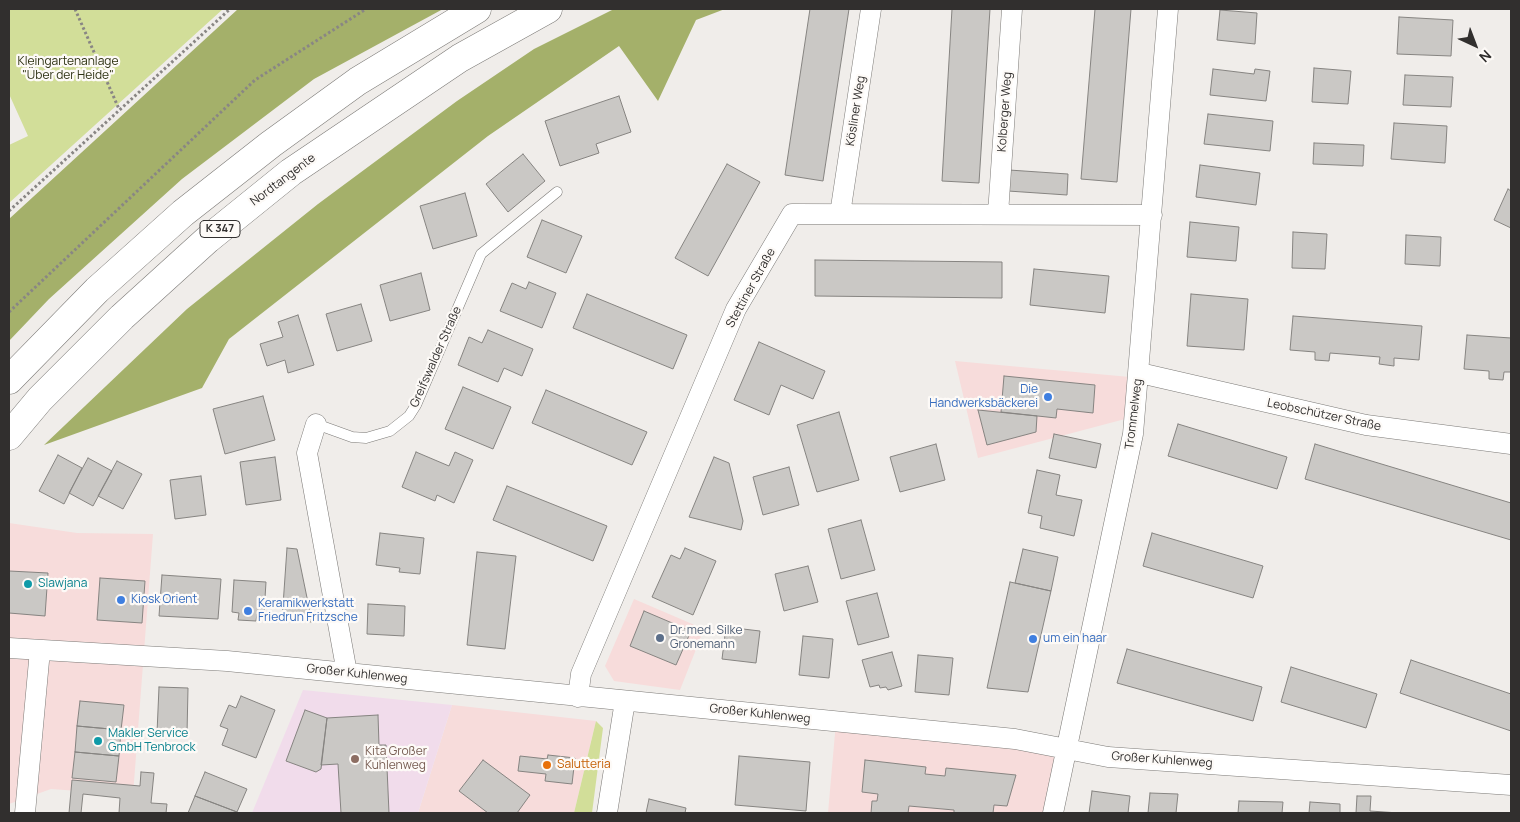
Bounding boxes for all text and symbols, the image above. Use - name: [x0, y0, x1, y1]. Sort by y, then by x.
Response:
- north arrow: [1450, 20, 1500, 70]
- text: N: [1475, 46, 1496, 67]
- park label: Kleingartenanlage "Über der Heide": [18, 55, 118, 83]
- street label: Kolberger Weg: [995, 71, 1015, 153]
- street label: Kösliner Weg: [843, 75, 869, 147]
- street label: Nordtangente: [248, 151, 318, 209]
- road number: K 347: [200, 220, 240, 238]
- street label: Stettiner Straße: [723, 246, 779, 330]
- street label: Greifswalder Straße: [407, 304, 465, 410]
- street label: Trommelweg: [1123, 378, 1145, 450]
- place label: Die Handwerksbäckerei: [929, 383, 1038, 411]
- marker: Die Handwerksbäckerei: [1042, 391, 1054, 403]
- street label: Leobschützer Straße: [1266, 396, 1382, 434]
- place label: Slawjana: [38, 577, 87, 591]
- marker: Slawjana: [22, 578, 34, 590]
- place label: Kiosk Orient: [131, 593, 197, 607]
- marker: Kiosk Orient: [115, 594, 127, 606]
- place label: Keramikwerkstatt Friedrun Fritzsche: [258, 597, 358, 625]
- marker: Keramikwerkstatt Friedrun Fritzsche: [242, 605, 254, 617]
- place label: Dr. med. Silke Gronemann: [670, 624, 742, 652]
- marker: Dr. med. Silke Gronemann: [654, 632, 666, 644]
- place label: um ein haar: [1043, 632, 1107, 646]
- marker: um ein haar: [1027, 633, 1039, 645]
- street label: Großer Kuhlenweg: [306, 662, 408, 686]
- street label: Großer Kuhlenweg: [709, 702, 811, 726]
- place label: Makler Service GmbH Tenbrock: [108, 727, 196, 755]
- marker: Makler Service GmbH Tenbrock: [92, 735, 104, 747]
- place label: Kita Großer Kuhlenweg: [365, 745, 427, 773]
- street label: Großer Kuhlenweg: [1111, 749, 1213, 771]
- marker: Kita Großer Kuhlenweg: [349, 753, 361, 765]
- place label: Salutteria: [557, 758, 611, 772]
- marker: Salutteria: [541, 759, 553, 771]

